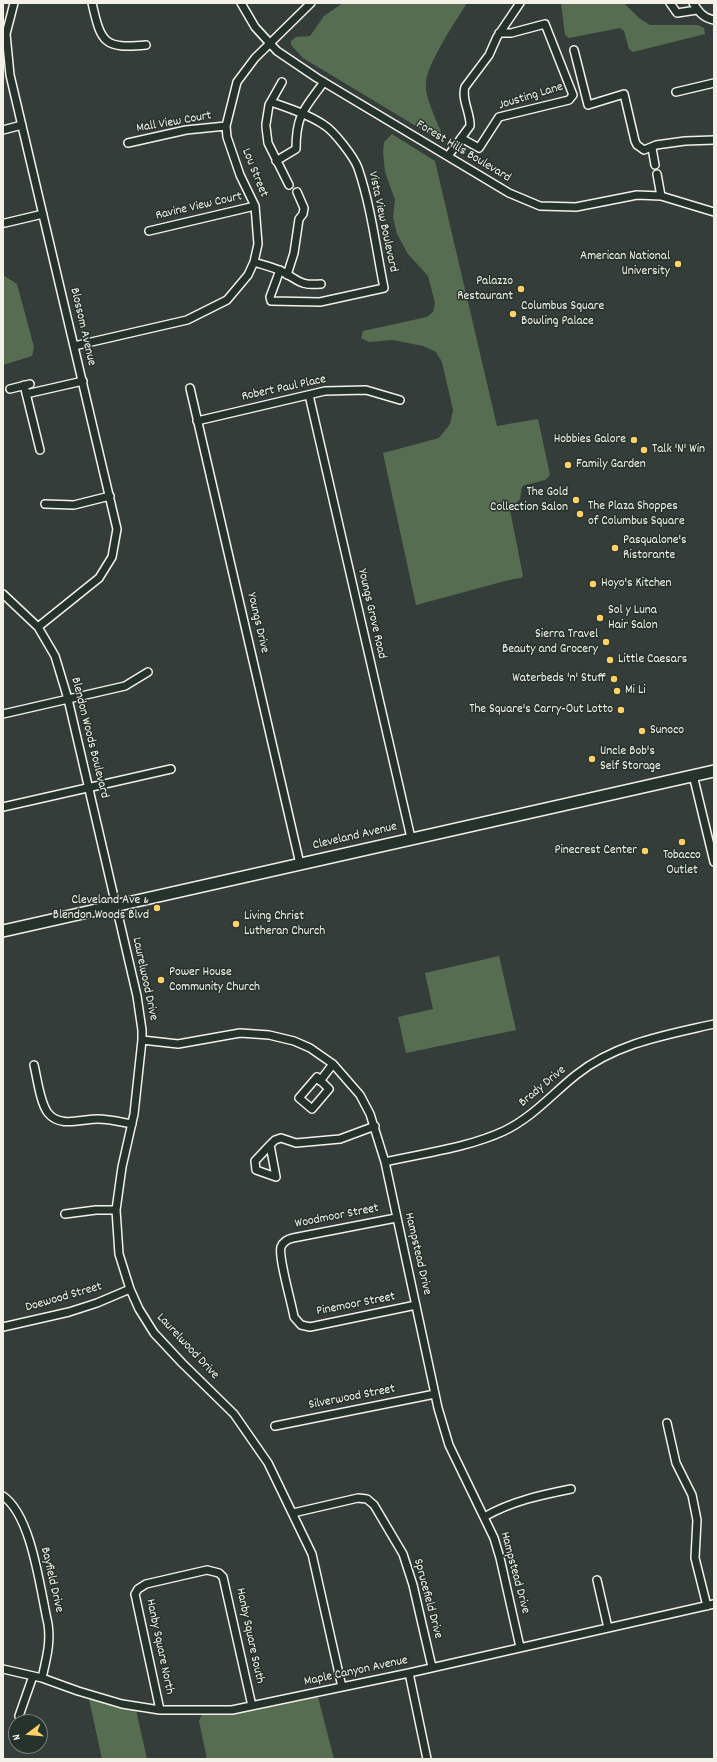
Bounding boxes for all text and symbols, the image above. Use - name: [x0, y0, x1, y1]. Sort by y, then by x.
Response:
- street label: Jousting Lane: [497, 80, 565, 114]
- street label: Mall View Court: [135, 109, 213, 137]
- street label: Forest Hills Boulevard: [413, 118, 513, 186]
- street label: Lou Street: [237, 146, 271, 200]
- street label: Vista View Boulevard: [364, 170, 400, 274]
- street label: Ravine View Court: [154, 189, 244, 225]
- place label: American National University: [580, 249, 670, 280]
- marker: American National University: [673, 259, 683, 269]
- place label: Palazzo Restaurant: [457, 274, 513, 305]
- marker: Palazzo Restaurant: [516, 284, 526, 294]
- street label: Blossom Avenue: [65, 287, 99, 367]
- place label: Columbus Square Bowling Palace: [521, 299, 604, 330]
- marker: Columbus Square Bowling Palace: [508, 309, 518, 319]
- street label: Robert Paul Place: [240, 372, 328, 406]
- place label: Hobbies Galore: [554, 432, 626, 448]
- marker: Hobbies Galore: [629, 435, 639, 445]
- place label: Talk 'N' Win: [652, 442, 705, 458]
- marker: Talk 'N' Win: [639, 445, 649, 455]
- place label: Family Garden: [576, 457, 646, 473]
- marker: Family Garden: [563, 460, 573, 470]
- place label: The Gold Collection Salon: [490, 485, 568, 516]
- marker: The Gold Collection Salon: [571, 495, 581, 505]
- place label: The Plaza Shoppes of Columbus Square: [588, 499, 685, 530]
- marker: The Plaza Shoppes of Columbus Square: [575, 509, 585, 519]
- place label: Pasqualone's Ristorante: [623, 533, 687, 564]
- marker: Pasqualone's Ristorante: [610, 543, 620, 553]
- street label: Youngs Grove Road: [353, 567, 389, 661]
- place label: Hoyo's Kitchen: [601, 576, 672, 592]
- marker: Hoyo's Kitchen: [588, 579, 598, 589]
- street label: Youngs Drive: [242, 591, 272, 655]
- place label: Sol y Luna Hair Salon: [608, 603, 658, 634]
- marker: Sol y Luna Hair Salon: [595, 613, 605, 623]
- place label: Sierra Travel Beauty and Grocery: [502, 627, 598, 658]
- marker: Sierra Travel Beauty and Grocery: [601, 637, 611, 647]
- place label: Little Caesars: [618, 652, 687, 668]
- marker: Little Caesars: [605, 655, 615, 665]
- place label: Waterbeds 'n' Stuff: [512, 671, 606, 687]
- marker: Waterbeds 'n' Stuff: [609, 674, 619, 684]
- street label: Blendon Woods Boulevard: [66, 676, 112, 800]
- place label: Mi Li: [625, 683, 646, 699]
- marker: Mi Li: [612, 686, 622, 696]
- place label: The Square's Carry-Out Lotto: [469, 702, 613, 718]
- marker: The Square's Carry-Out Lotto: [616, 705, 626, 715]
- place label: Sunoco: [650, 723, 684, 739]
- marker: Sunoco: [637, 726, 647, 736]
- place label: Uncle Bob's Self Storage: [600, 744, 661, 775]
- marker: Uncle Bob's Self Storage: [587, 754, 597, 764]
- street label: Cleveland Avenue: [311, 820, 399, 854]
- marker: Tobacco Outlet: [677, 837, 687, 847]
- place label: Pinecrest Center: [554, 843, 637, 859]
- marker: Pinecrest Center: [640, 846, 650, 856]
- place label: Tobacco Outlet: [663, 848, 701, 879]
- place label: Cleveland Ave & Blendon Woods Blvd: [53, 893, 149, 924]
- marker: Cleveland Ave & Blendon Woods Blvd: [152, 903, 162, 913]
- place label: Living Christ Lutheran Church: [244, 909, 325, 940]
- marker: Living Christ Lutheran Church: [231, 919, 241, 929]
- street label: Laurelwood Drive: [128, 936, 160, 1022]
- place label: Power House Community Church: [169, 965, 260, 996]
- marker: Power House Community Church: [156, 975, 166, 985]
- street label: Brady Drive: [516, 1063, 570, 1111]
- street label: Woodmoor Street: [294, 1201, 380, 1233]
- street label: Hampstead Drive: [400, 1211, 434, 1297]
- street label: Doewood Street: [24, 1280, 104, 1316]
- street label: Pinemoor Street: [315, 1290, 397, 1320]
- street label: Laurelwood Drive: [152, 1311, 222, 1383]
- street label: Silverwood Street: [307, 1382, 397, 1414]
- street label: Hampstead Drive: [496, 1530, 532, 1616]
- street label: Bayfield Drive: [36, 1546, 66, 1614]
- street label: Sprucefield Drive: [409, 1557, 445, 1641]
- street label: Hanby Square South: [231, 1587, 267, 1685]
- street label: Hanby Square North: [141, 1598, 177, 1696]
- street label: Maple Canyon Avenue: [303, 1653, 409, 1691]
- north arrow: [8, 1714, 48, 1754]
- text: N: [9, 1732, 26, 1742]

